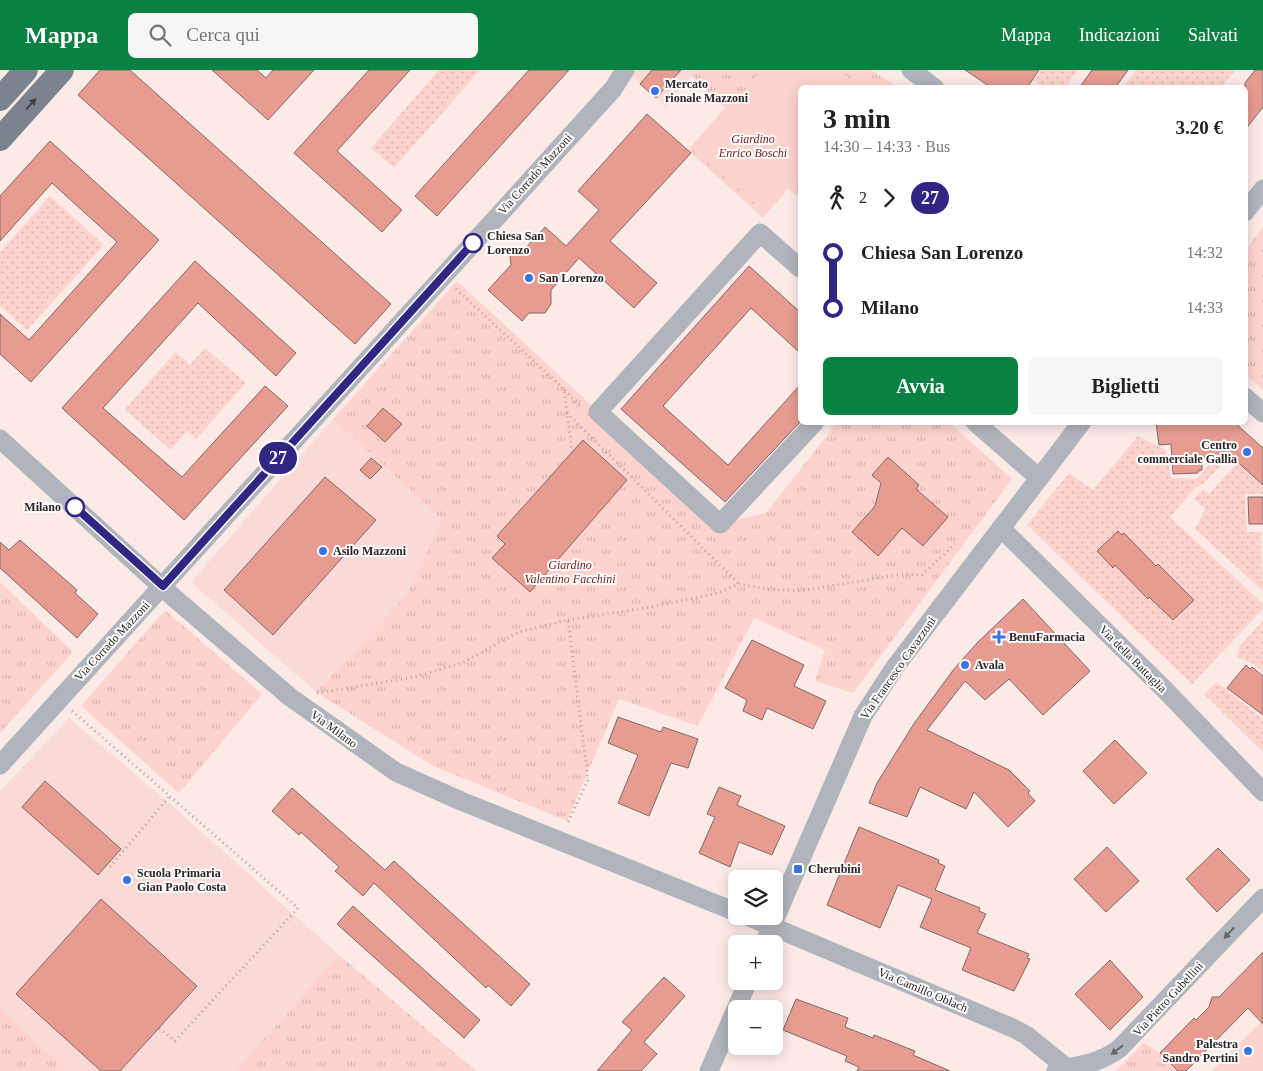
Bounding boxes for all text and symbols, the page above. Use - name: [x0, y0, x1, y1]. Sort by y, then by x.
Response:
- search box: [128, 13, 478, 58]
- icon: search: [146, 21, 174, 49]
- text: Mappa: [25, 22, 98, 48]
- text: Cerca qui: [186, 24, 260, 45]
- text: Mappa: [1001, 25, 1051, 45]
- text: Indicazioni: [1079, 25, 1160, 45]
- text: Salvati: [1188, 25, 1238, 45]
- place label: Mercato rionale Mazzoni: [665, 77, 749, 105]
- marker: Mercato rionale Mazzoni: [649, 85, 661, 97]
- one-way arrow: [25, 99, 37, 111]
- text: 3 min: [823, 103, 891, 134]
- text: 3.20 €: [1176, 117, 1223, 138]
- street label: Via Corrado Mazzoni: [495, 130, 575, 217]
- park label: Giardino Enrico Boschi: [718, 132, 787, 160]
- text: 14:30 – 14:33 · Bus: [823, 138, 950, 155]
- icon: walk: [823, 184, 851, 212]
- icon: forward: [875, 184, 903, 212]
- text: 27: [921, 188, 939, 208]
- text: 2: [859, 189, 867, 206]
- place label: Chiesa San Lorenzo: [487, 229, 544, 257]
- marker: Chiesa San Lorenzo: [463, 233, 483, 253]
- text: Chiesa San Lorenzo: [861, 242, 1023, 263]
- text: 14:32: [1187, 244, 1223, 261]
- place label: San Lorenzo: [539, 271, 604, 285]
- marker: San Lorenzo: [523, 272, 535, 284]
- text: Milano: [861, 297, 919, 318]
- text: 14:33: [1187, 299, 1223, 316]
- button: Avvia: [823, 357, 1018, 415]
- button: Biglietti: [1028, 357, 1223, 415]
- place label: Centro commerciale Gallia: [1138, 438, 1237, 466]
- line badge: 27: [256, 442, 300, 474]
- marker: Centro commerciale Gallia: [1241, 446, 1253, 458]
- text: 27: [269, 448, 287, 468]
- marker: Milano: [65, 497, 85, 517]
- place label: Milano: [24, 500, 61, 514]
- place label: Asilo Mazzoni: [333, 544, 407, 558]
- marker: Asilo Mazzoni: [317, 545, 329, 557]
- park label: Giardino Valentino Facchini: [525, 558, 615, 586]
- street label: Via Corrado Mazzoni: [71, 598, 153, 684]
- street label: Via Francesco Cavazzoni: [857, 614, 939, 722]
- street label: Via della Battaglia: [1096, 622, 1170, 696]
- place label: BenuFarmacia: [1009, 630, 1085, 644]
- marker: BenuFarmacia: [993, 631, 1005, 643]
- place label: Avala: [975, 658, 1004, 672]
- marker: Avala: [959, 659, 971, 671]
- street label: Via Milano: [308, 707, 360, 751]
- place label: Cherubini: [808, 862, 861, 876]
- marker: Cherubini: [792, 863, 804, 875]
- place label: Scuola Primaria Gian Paolo Costa: [137, 866, 226, 894]
- map controls: [728, 870, 783, 1055]
- button: layers: [728, 870, 783, 925]
- marker: Scuola Primaria Gian Paolo Costa: [121, 874, 133, 886]
- one-way arrow: [1223, 927, 1235, 939]
- button: +: [728, 935, 783, 990]
- street label: Via Pietro Gubellini: [1130, 958, 1207, 1039]
- street label: Via Camillo Oblach: [876, 965, 970, 1015]
- button: −: [728, 1000, 783, 1055]
- place label: Palestra Sandro Pertini: [1163, 1037, 1239, 1065]
- one-way arrow: [1111, 1045, 1124, 1056]
- marker: Palestra Sandro Pertini: [1242, 1045, 1254, 1057]

